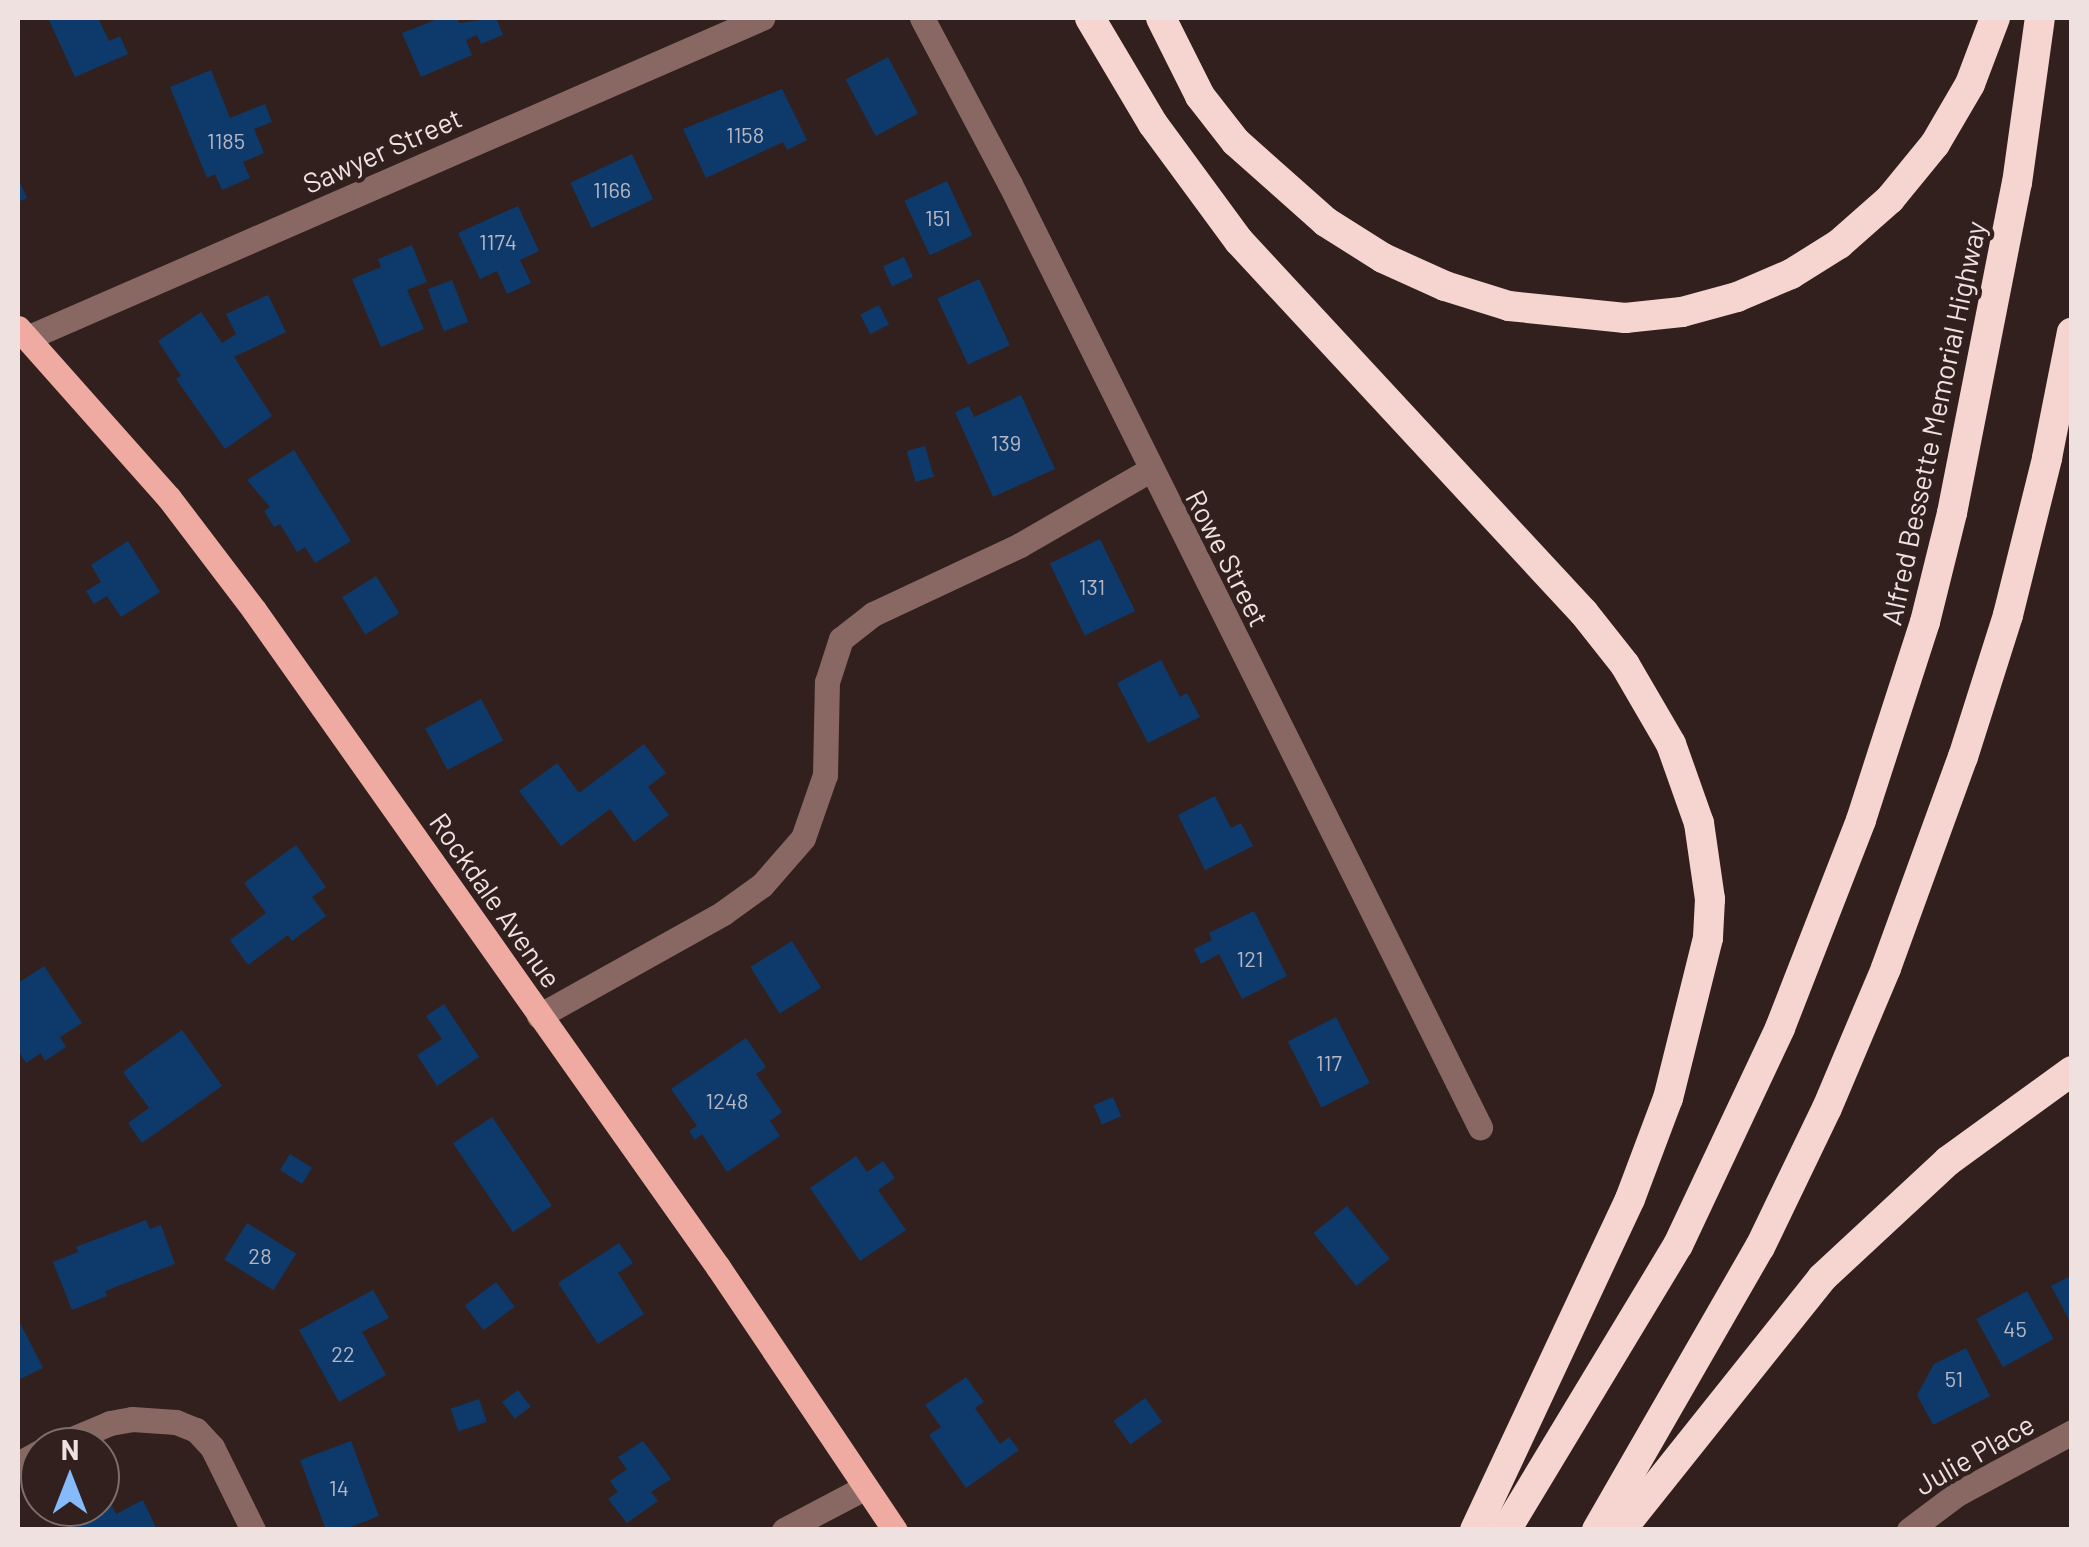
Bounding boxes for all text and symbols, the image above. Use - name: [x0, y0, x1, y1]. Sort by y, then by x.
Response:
- street label: Sawyer Street: [297, 100, 467, 200]
- house number: 1158: [726, 122, 764, 148]
- house number: 1185: [207, 128, 245, 154]
- house number: 1166: [593, 177, 631, 203]
- house number: 151: [925, 205, 951, 231]
- street label: Alfred Bessette Memorial Highway: [1874, 218, 1992, 628]
- house number: 1174: [479, 229, 517, 255]
- house number: 139: [991, 430, 1021, 456]
- street label: Rowe Street: [1179, 484, 1277, 632]
- house number: 131: [1079, 574, 1105, 600]
- street label: Rockdale Avenue: [423, 806, 569, 994]
- house number: 121: [1237, 946, 1263, 972]
- house number: 117: [1316, 1050, 1342, 1076]
- house number: 1248: [705, 1088, 749, 1114]
- house number: 28: [248, 1243, 272, 1269]
- house number: 45: [2003, 1316, 2027, 1342]
- house number: 22: [331, 1341, 355, 1367]
- house number: 51: [1945, 1366, 1963, 1392]
- street label: Julie Place: [1908, 1406, 2040, 1502]
- north arrow: [20, 1427, 120, 1527]
- text: N: [61, 1432, 79, 1466]
- house number: 14: [329, 1475, 349, 1501]

